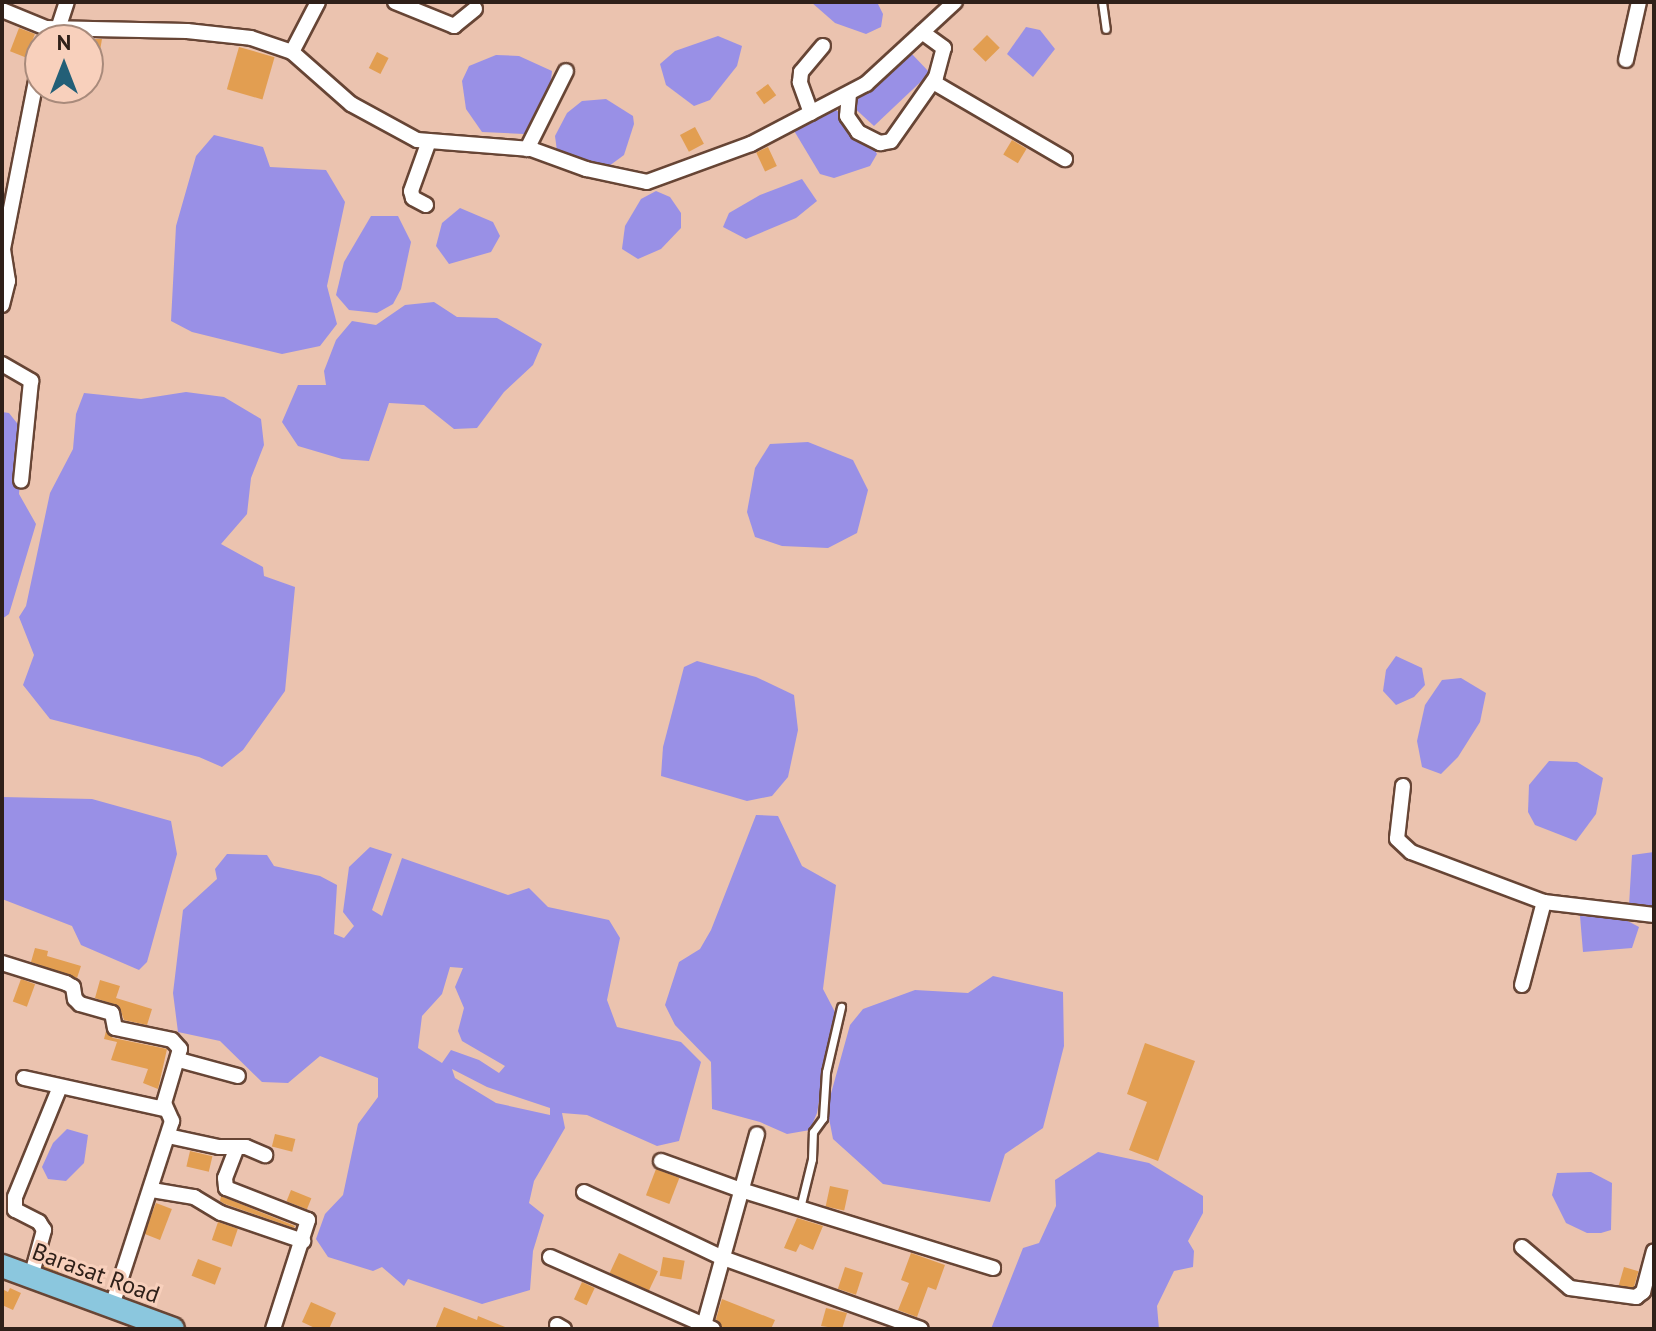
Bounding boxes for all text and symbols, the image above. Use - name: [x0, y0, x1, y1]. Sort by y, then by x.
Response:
- north arrow: [24, 24, 104, 104]
- text: N: [57, 28, 71, 56]
- street label: Barasat Road: [28, 1237, 164, 1309]

